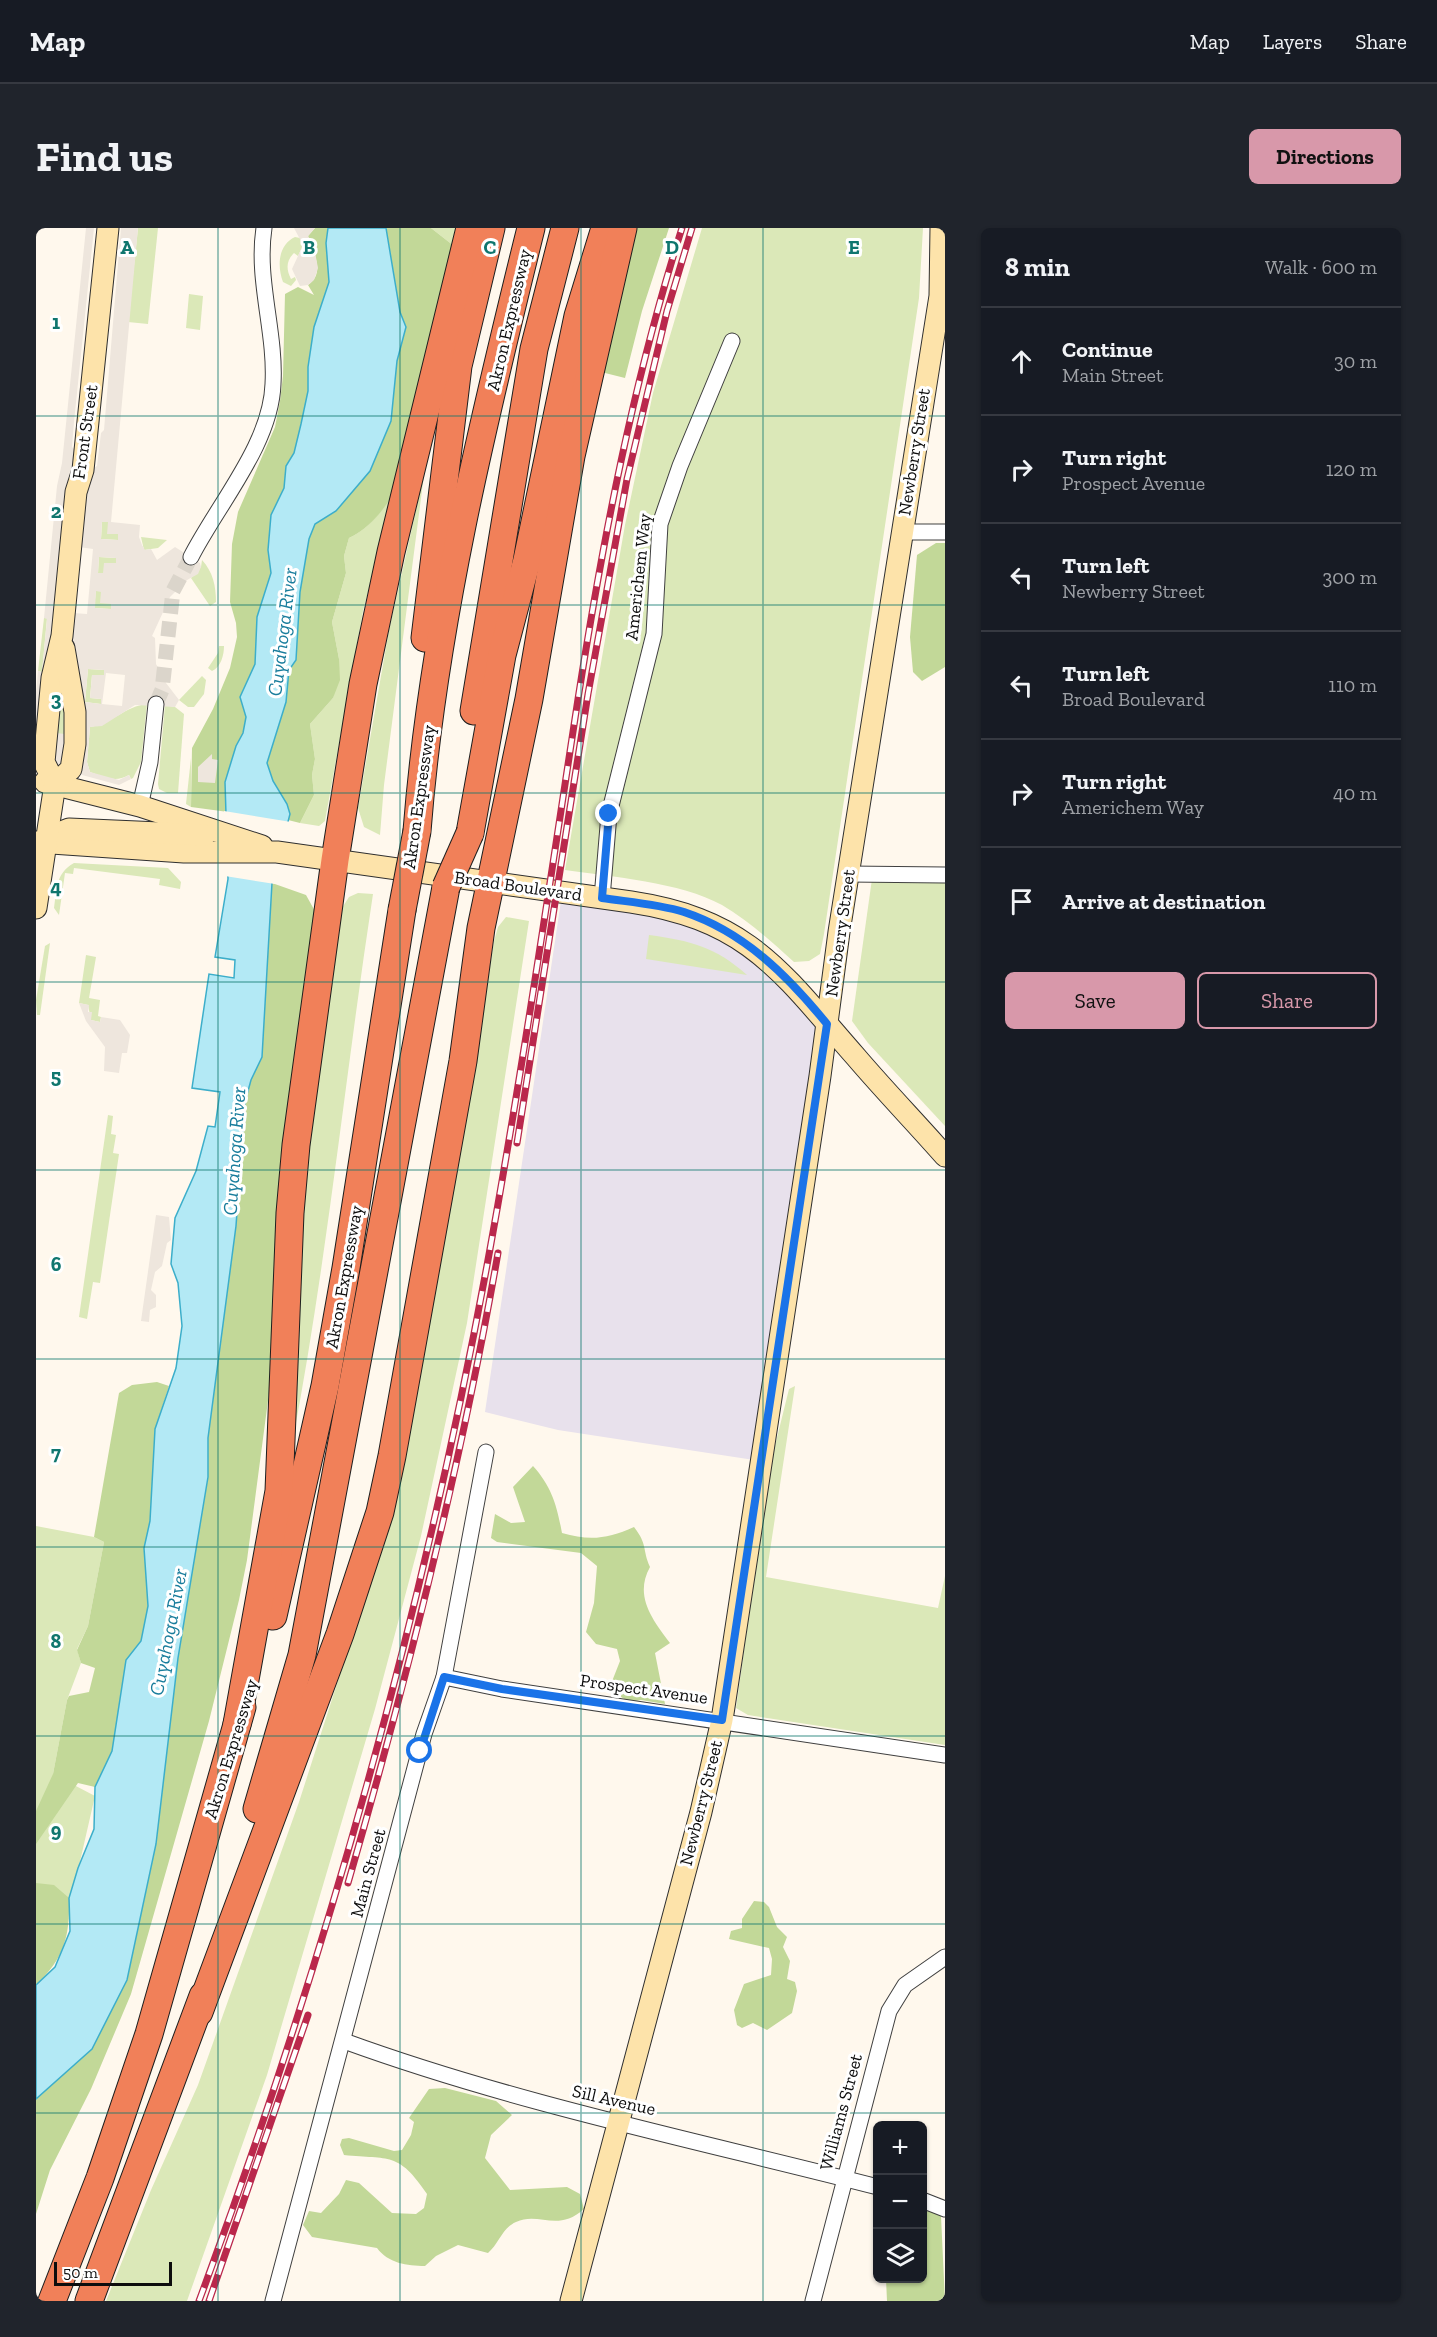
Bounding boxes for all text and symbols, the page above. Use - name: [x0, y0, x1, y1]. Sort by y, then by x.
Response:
- text: Map: [30, 25, 85, 58]
- text: Map: [1190, 29, 1230, 54]
- text: Layers: [1263, 29, 1322, 54]
- text: Share: [1355, 29, 1407, 54]
- button: Directions: [1249, 129, 1401, 184]
- text: Find us: [36, 131, 173, 182]
- text: A: [120, 235, 134, 259]
- text: B: [303, 235, 315, 259]
- text: C: [484, 235, 497, 259]
- text: D: [665, 235, 679, 259]
- text: E: [848, 235, 860, 259]
- street label: Akron Expressway: [482, 246, 536, 393]
- text: 8 min: [1005, 251, 1070, 283]
- text: Walk · 600 m: [1265, 255, 1377, 279]
- text: 1: [52, 310, 60, 334]
- text: Continue: [1062, 336, 1153, 363]
- icon: ahead: [1005, 345, 1038, 378]
- text: 30 m: [1334, 349, 1377, 373]
- text: Main Street: [1062, 363, 1163, 387]
- street label: Front Street: [67, 383, 103, 481]
- street label: Newberry Street: [893, 387, 935, 517]
- text: Turn right: [1062, 444, 1166, 471]
- icon: right: [1005, 453, 1038, 486]
- text: 120 m: [1326, 457, 1377, 481]
- text: Prospect Avenue: [1062, 471, 1205, 495]
- text: 2: [51, 499, 62, 523]
- street label: Americhem Way: [620, 512, 656, 642]
- text: Turn left: [1062, 552, 1149, 579]
- icon: left: [1005, 561, 1038, 594]
- text: 300 m: [1322, 565, 1377, 589]
- water label: Cuyahoga River: [262, 567, 302, 697]
- text: Newberry Street: [1062, 579, 1205, 603]
- text: Turn left: [1062, 660, 1149, 687]
- icon: left: [1005, 669, 1038, 702]
- text: 110 m: [1328, 673, 1377, 697]
- text: 3: [51, 687, 62, 711]
- text: Broad Boulevard: [1062, 687, 1205, 711]
- street label: Akron Expressway: [398, 723, 440, 870]
- text: Turn right: [1062, 768, 1166, 795]
- icon: right: [1005, 777, 1038, 810]
- text: 40 m: [1333, 781, 1377, 805]
- text: Americhem Way: [1062, 795, 1204, 819]
- route end: [595, 800, 621, 826]
- street label: Broad Boulevard: [453, 866, 583, 906]
- street label: Newberry Street: [820, 868, 860, 998]
- text: 4: [50, 875, 62, 899]
- icon: arrive: [1005, 885, 1038, 918]
- text: Arrive at destination: [1062, 888, 1265, 915]
- button: Save: [1005, 972, 1185, 1029]
- button: Share: [1197, 972, 1377, 1029]
- text: 5: [51, 1064, 61, 1088]
- water label: Cuyahoga River: [218, 1086, 250, 1216]
- street label: Akron Expressway: [321, 1203, 368, 1350]
- text: 6: [51, 1252, 62, 1276]
- text: 7: [51, 1441, 61, 1465]
- water label: Cuyahoga River: [144, 1566, 192, 1697]
- text: 8: [51, 1629, 62, 1653]
- street label: Prospect Avenue: [579, 1669, 709, 1709]
- street label: Akron Expressway: [199, 1676, 263, 1822]
- route start: [406, 1737, 432, 1763]
- street label: Newberry Street: [675, 1738, 727, 1868]
- text: 9: [51, 1818, 62, 1842]
- street label: Main Street: [346, 1826, 391, 1920]
- street label: Williams Street: [815, 2051, 867, 2173]
- street label: Sill Avenue: [570, 2080, 658, 2120]
- map controls: [873, 2121, 927, 2283]
- button: +: [873, 2121, 927, 2175]
- button: −: [873, 2175, 927, 2229]
- button: layers: [873, 2229, 927, 2283]
- scale bar: [54, 2259, 172, 2286]
- text: 50 m: [63, 2263, 98, 2282]

